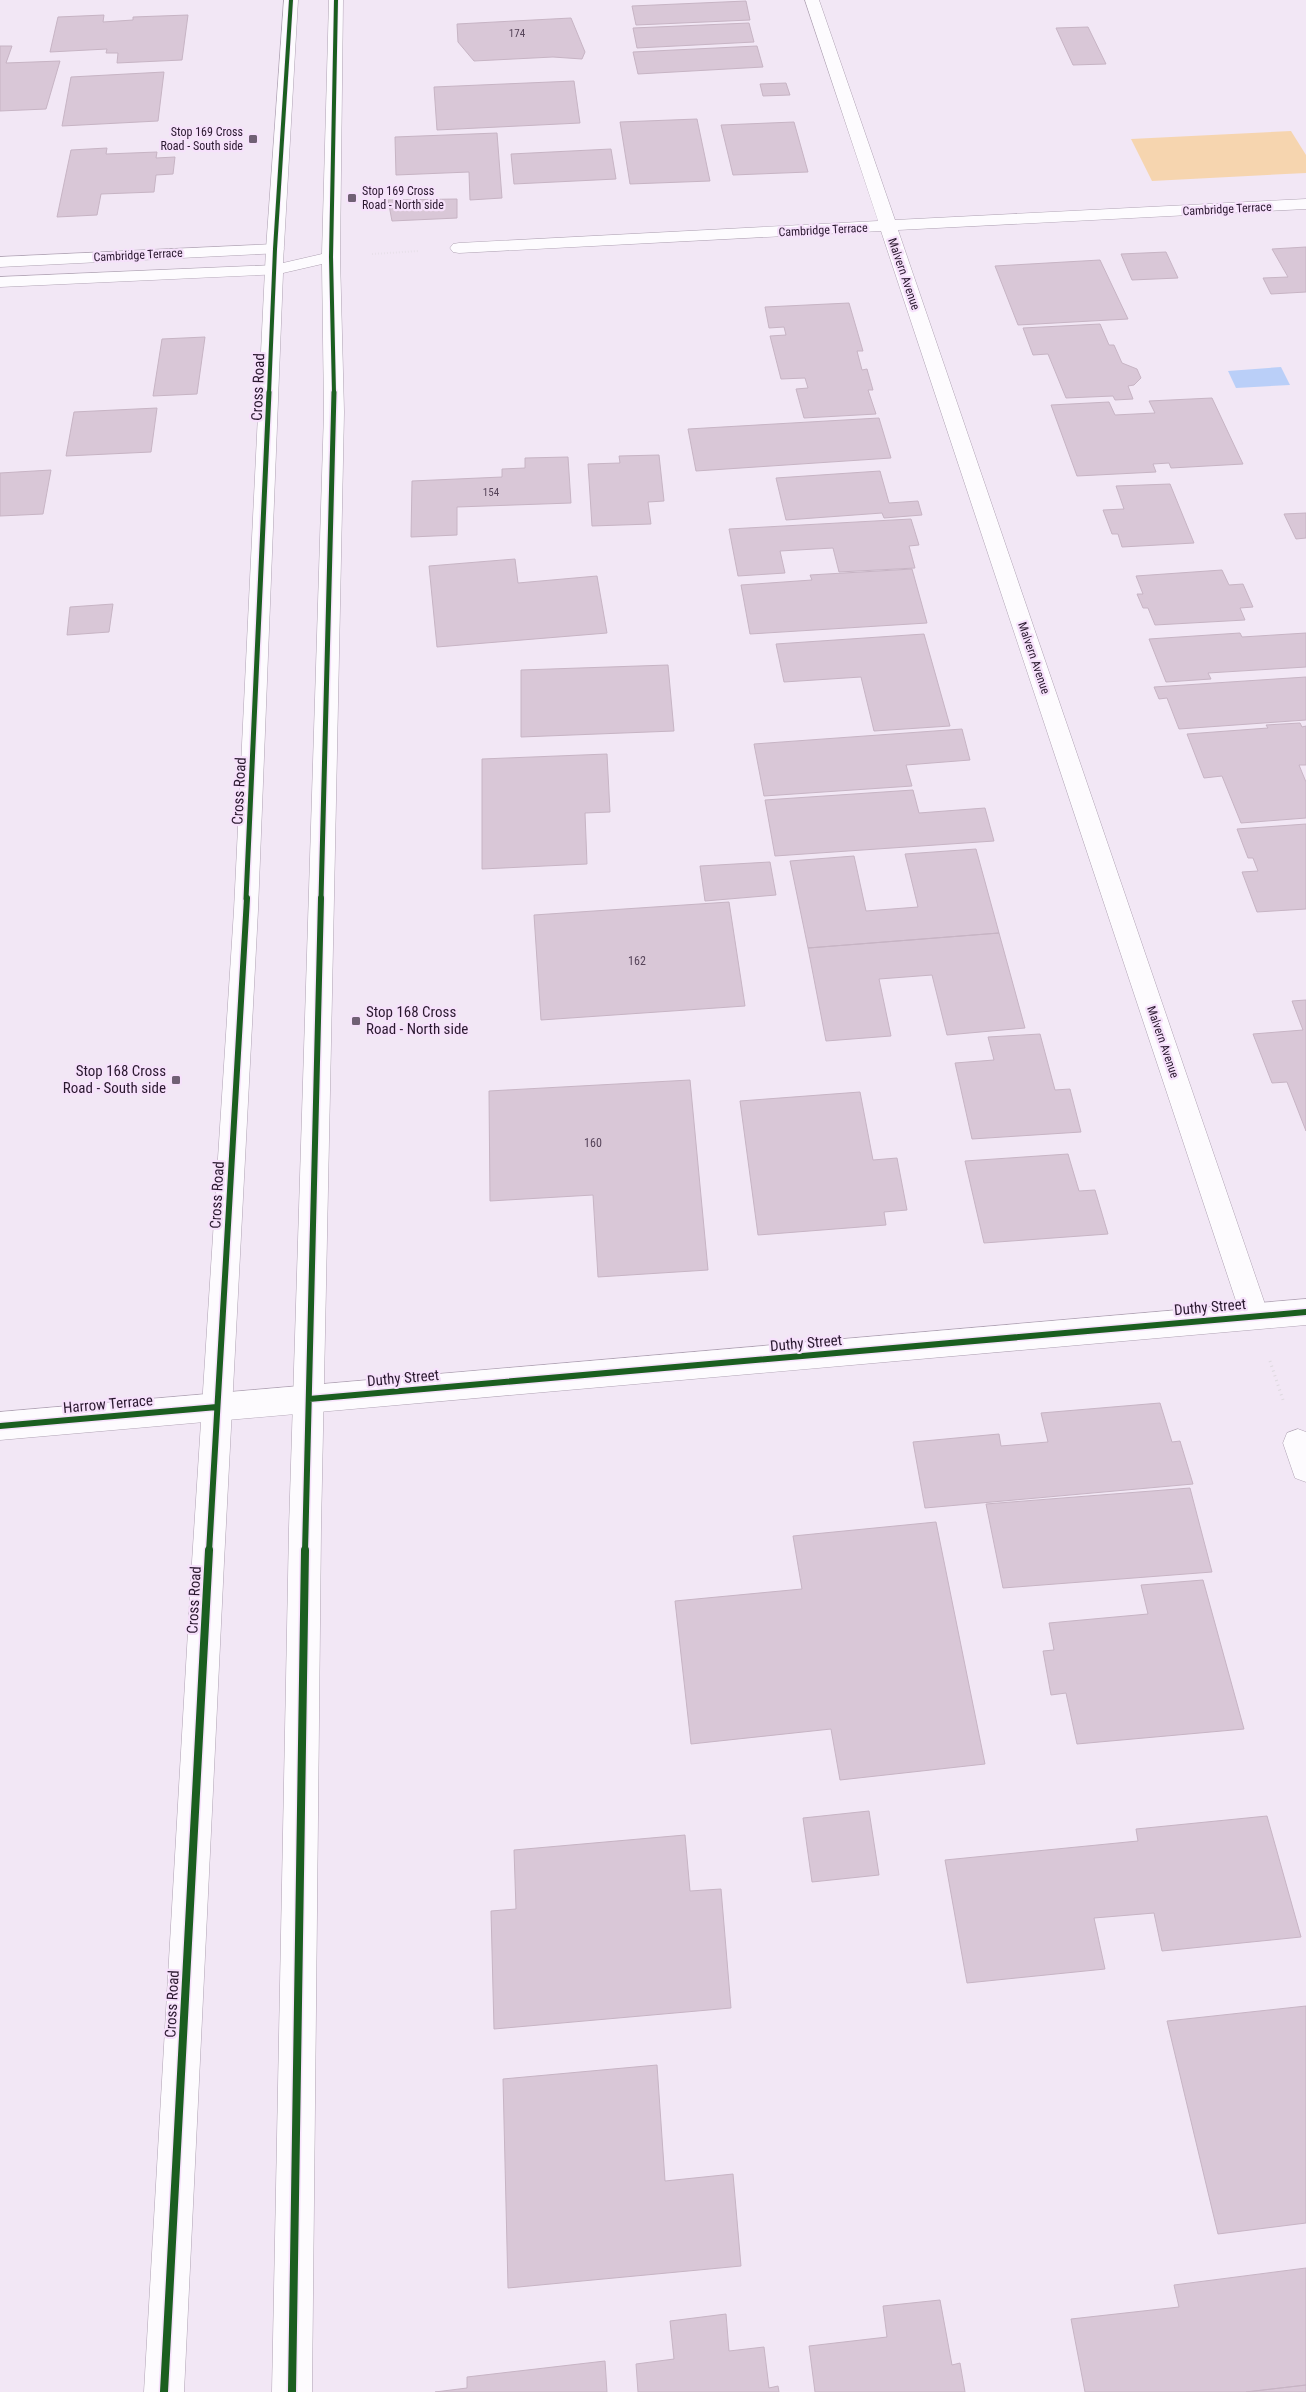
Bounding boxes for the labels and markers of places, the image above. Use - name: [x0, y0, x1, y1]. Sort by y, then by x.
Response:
- place label: Stop 169 Cross Road - South side: [160, 125, 243, 153]
- marker: Stop 169 Cross Road - South side: [247, 133, 259, 145]
- place label: Stop 169 Cross Road - North side: [362, 184, 444, 212]
- marker: Stop 169 Cross Road - North side: [346, 192, 358, 204]
- place label: Stop 168 Cross Road - North side: [366, 1003, 468, 1038]
- marker: Stop 168 Cross Road - North side: [350, 1015, 362, 1027]
- place label: Stop 168 Cross Road - South side: [63, 1062, 166, 1097]
- marker: Stop 168 Cross Road - South side: [170, 1074, 182, 1086]

